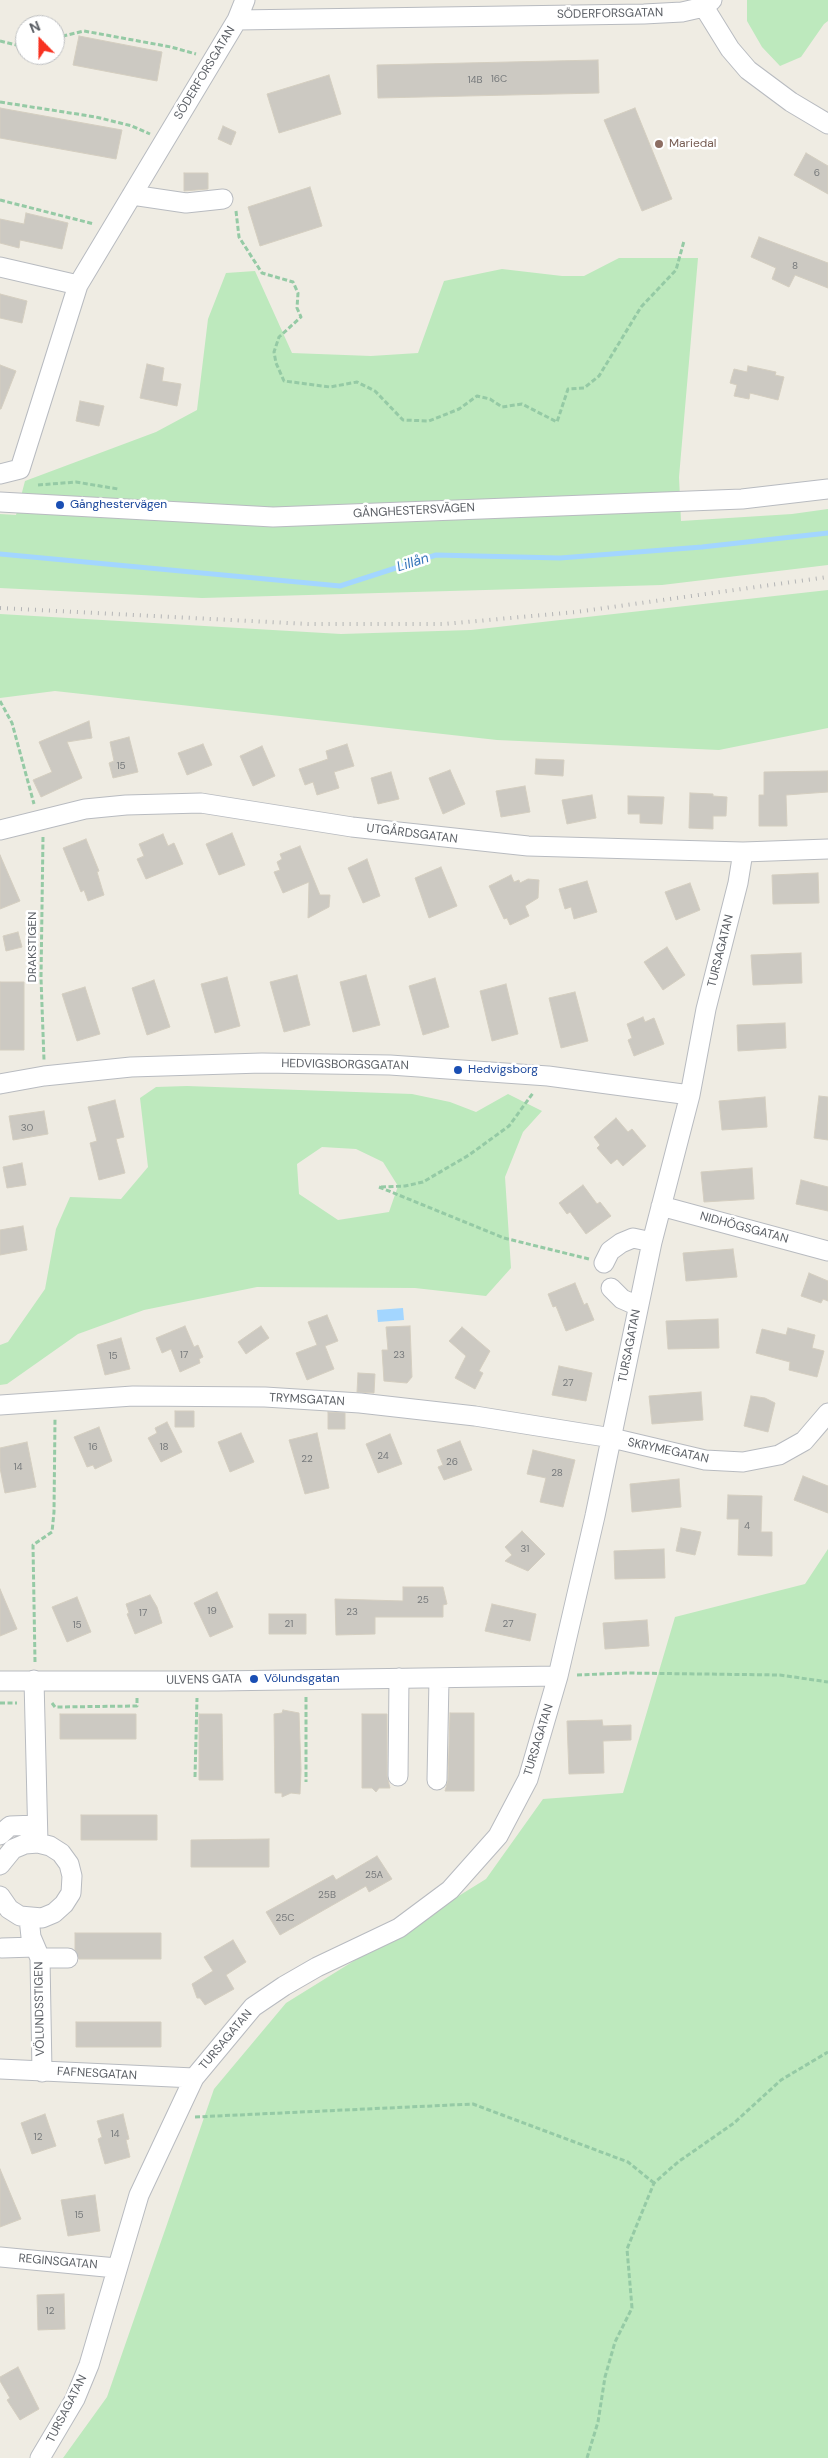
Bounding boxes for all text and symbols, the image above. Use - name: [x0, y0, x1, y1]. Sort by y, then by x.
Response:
- street label: SÖDERFORSGATAN: [557, 6, 663, 22]
- north arrow: [15, 15, 65, 65]
- text: N: [27, 17, 43, 37]
- street label: SÖDERFORSGATAN: [171, 24, 239, 122]
- house number: 16C: [491, 73, 507, 85]
- house number: 14B: [467, 74, 483, 86]
- place label: Mariedal: [669, 137, 716, 151]
- marker: Mariedal: [653, 138, 665, 150]
- house number: 6: [814, 167, 820, 179]
- house number: 8: [792, 260, 798, 272]
- place label: Gånghestervägen: [70, 498, 167, 512]
- marker: Gånghestervägen: [54, 499, 66, 511]
- street label: GÅNGHESTERSVÄGEN: [353, 501, 475, 521]
- water label: Lillån: [395, 550, 431, 576]
- house number: 15: [116, 760, 126, 772]
- street label: UTGÅRDSGATAN: [366, 821, 458, 847]
- street label: DRAKSTIGEN: [26, 912, 40, 982]
- street label: TURSAGATAN: [705, 913, 737, 989]
- street label: HEDVIGSBORGSGATAN: [281, 1057, 409, 1073]
- place label: Hedvigsborg: [468, 1063, 538, 1077]
- marker: Hedvigsborg: [452, 1064, 464, 1076]
- house number: 30: [21, 1122, 33, 1134]
- street label: NIDHÖGSGATAN: [698, 1209, 790, 1247]
- street label: TURSAGATAN: [616, 1308, 644, 1384]
- house number: 17: [180, 1349, 188, 1361]
- house number: 23: [393, 1349, 405, 1361]
- house number: 15: [108, 1350, 118, 1362]
- house number: 27: [563, 1377, 573, 1389]
- street label: TRYMSGATAN: [269, 1391, 345, 1409]
- street label: SKRYMEGATAN: [626, 1435, 710, 1467]
- house number: 16: [88, 1441, 98, 1453]
- house number: 18: [159, 1441, 169, 1453]
- house number: 24: [377, 1450, 389, 1462]
- house number: 22: [301, 1453, 313, 1465]
- house number: 26: [446, 1456, 458, 1468]
- house number: 14: [13, 1461, 23, 1473]
- house number: 28: [551, 1467, 563, 1479]
- house number: 4: [744, 1520, 750, 1532]
- house number: 31: [521, 1543, 529, 1555]
- house number: 25: [417, 1594, 429, 1606]
- house number: 19: [207, 1605, 217, 1617]
- house number: 23: [346, 1606, 358, 1618]
- house number: 17: [139, 1607, 147, 1619]
- house number: 21: [285, 1618, 293, 1630]
- house number: 27: [503, 1618, 513, 1630]
- house number: 15: [72, 1619, 82, 1631]
- street label: ULVENS GATA: [166, 1672, 242, 1688]
- place label: Völundsgatan: [264, 1672, 340, 1686]
- marker: Völundsgatan: [248, 1673, 260, 1685]
- street label: TURSAGATAN: [521, 1702, 557, 1778]
- house number: 25A: [365, 1869, 383, 1881]
- house number: 25B: [318, 1889, 336, 1901]
- house number: 25C: [275, 1912, 295, 1924]
- street label: VÖLUNDSSTIGEN: [32, 1961, 48, 2057]
- street label: TURSAGATAN: [197, 2007, 255, 2073]
- street label: FAFNESGATAN: [57, 2065, 137, 2083]
- house number: 14: [110, 2128, 120, 2140]
- house number: 12: [34, 2131, 42, 2143]
- house number: 15: [74, 2209, 84, 2221]
- street label: REGINSGATAN: [18, 2251, 98, 2273]
- house number: 12: [46, 2305, 54, 2317]
- street label: TURSAGATAN: [44, 2373, 90, 2445]

